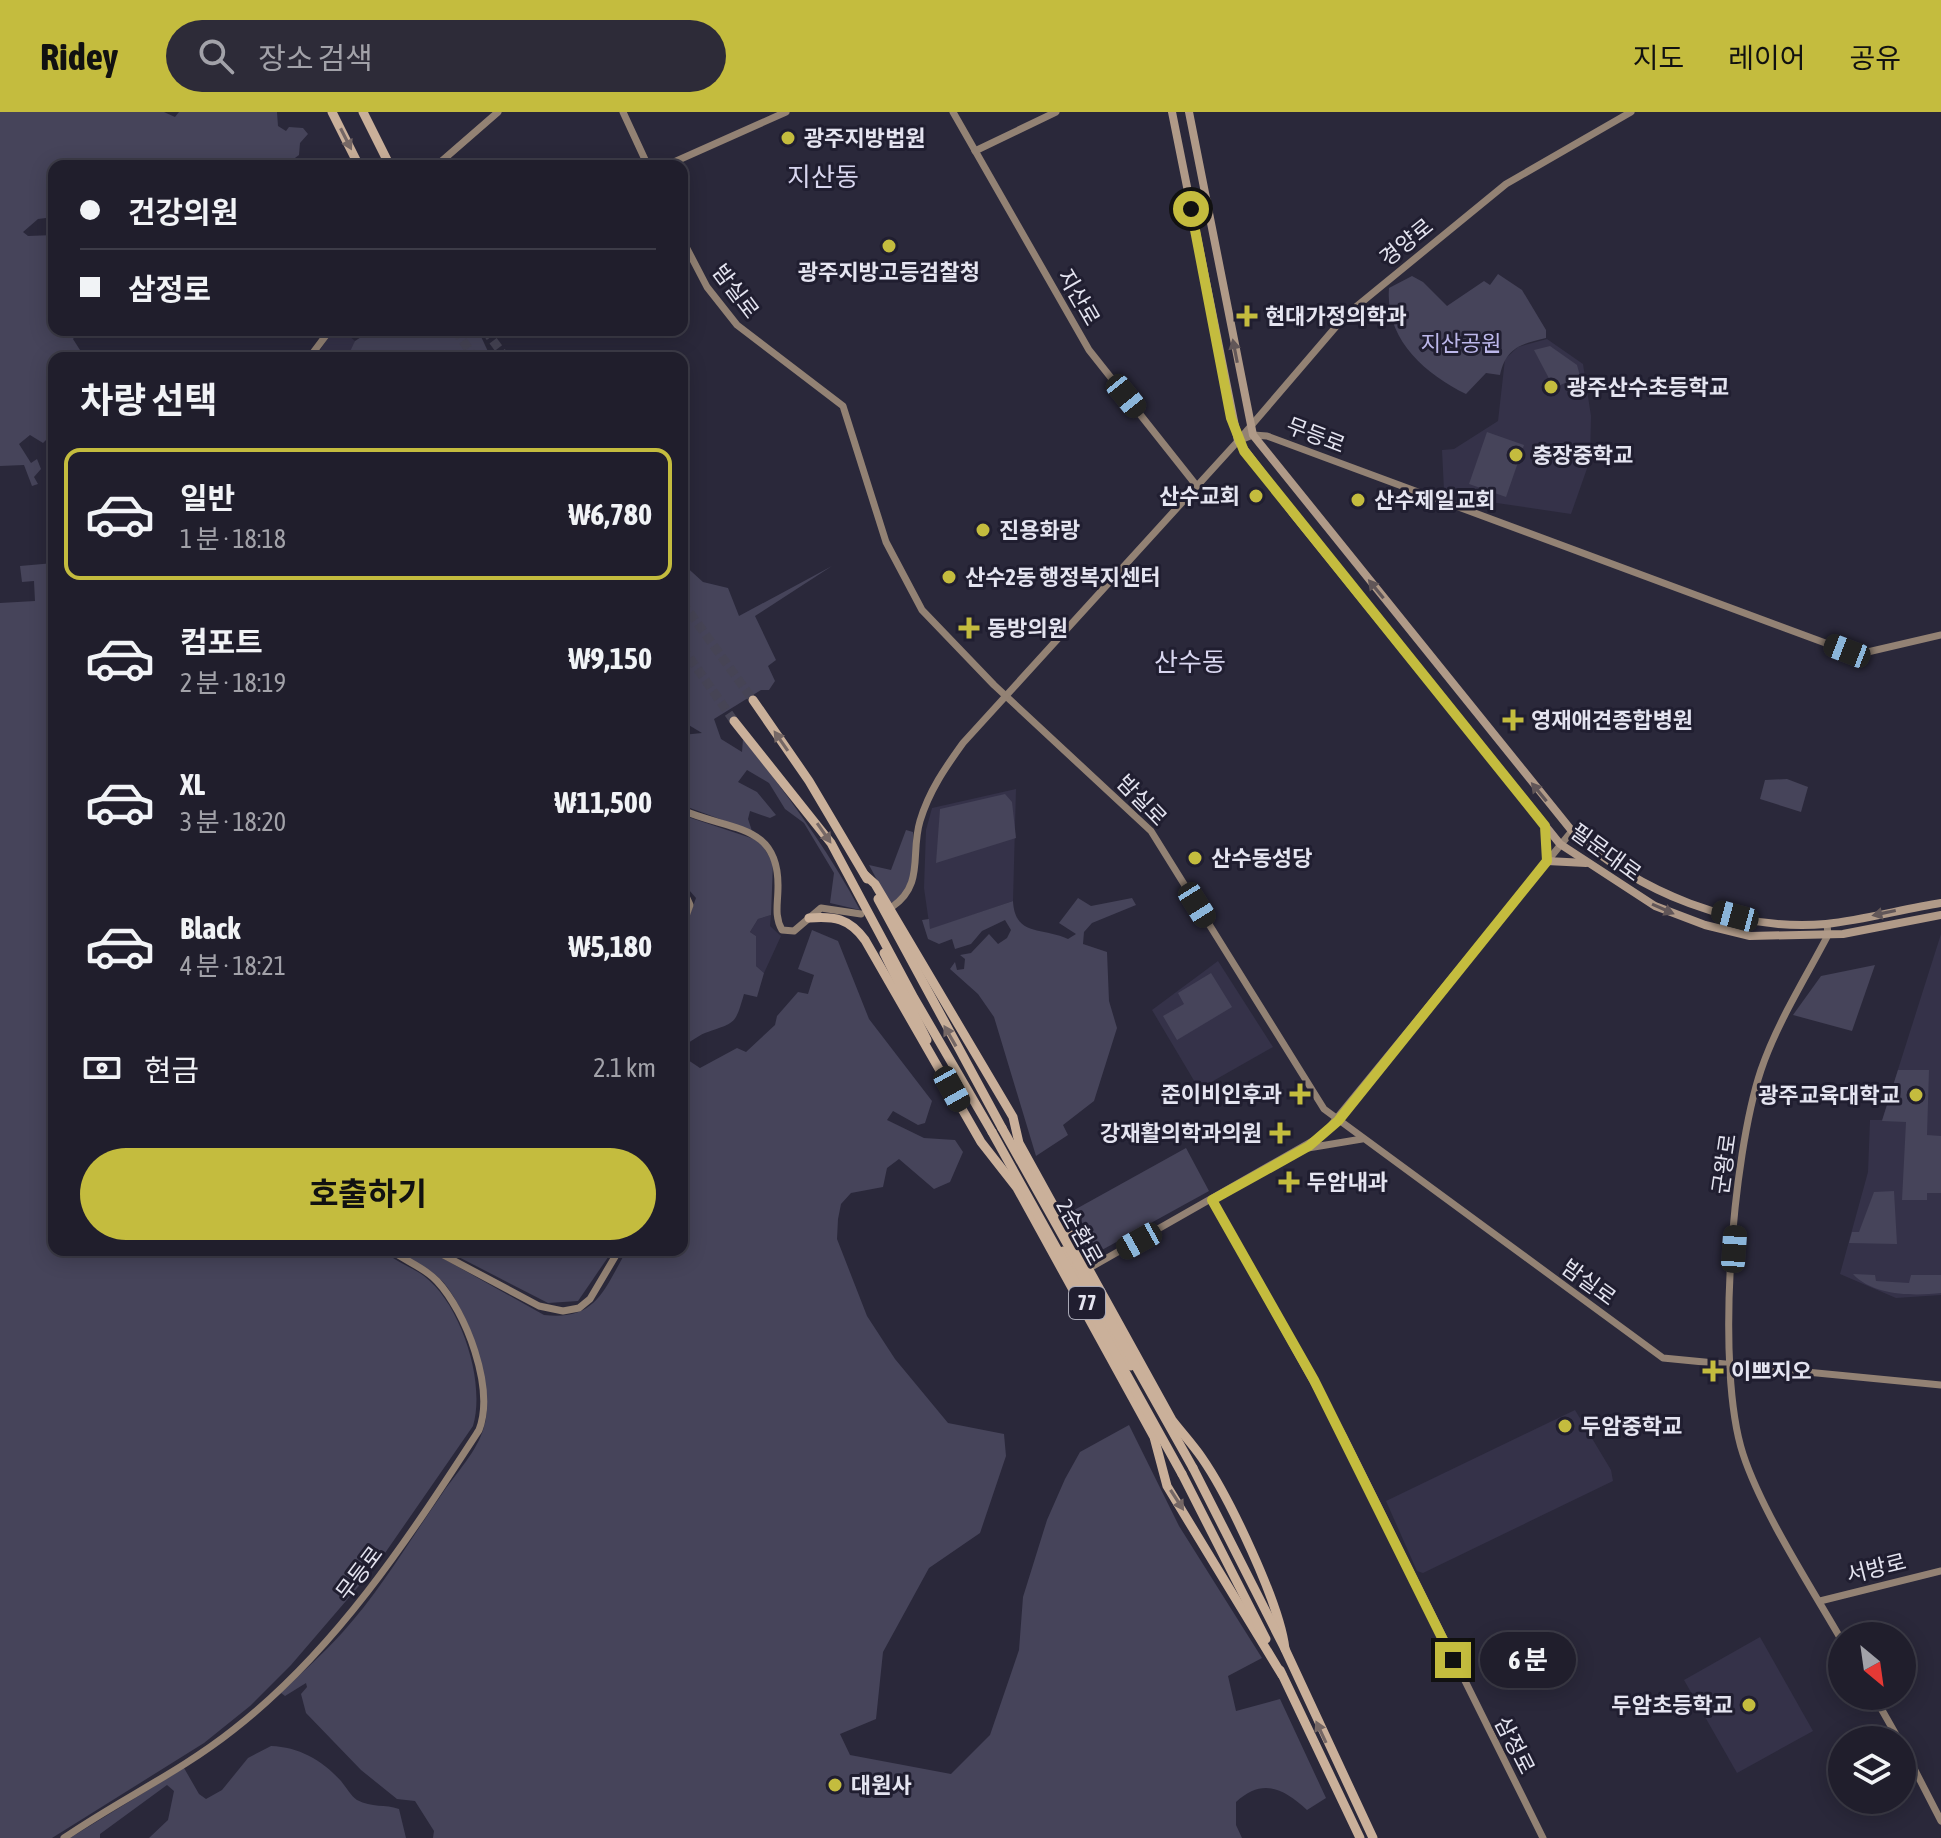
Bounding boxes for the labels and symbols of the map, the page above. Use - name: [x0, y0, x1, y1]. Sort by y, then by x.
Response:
- place label: 광주지방법원: [804, 125, 925, 151]
- one-way arrow: [339, 128, 352, 151]
- marker: 광주지방법원: [779, 129, 797, 147]
- district label: 지산동: [787, 162, 859, 192]
- route start: [1173, 191, 1209, 227]
- street label: 경양로: [1374, 213, 1438, 271]
- marker: 광주지방고등검찰청: [880, 237, 898, 255]
- street label: 밤실로: [707, 259, 765, 323]
- place label: 광주지방고등검찰청: [798, 259, 980, 285]
- street label: 지산로: [1053, 264, 1105, 330]
- place label: 현대가정의학과: [1265, 303, 1407, 329]
- marker: 현대가정의학과: [1236, 305, 1258, 327]
- park label: 지산공원: [1421, 330, 1501, 356]
- one-way arrow: [1228, 338, 1240, 363]
- car: [1102, 370, 1150, 422]
- place label: 광주산수초등학교: [1567, 374, 1729, 400]
- marker: 광주산수초등학교: [1542, 378, 1560, 396]
- street label: 무등로: [1283, 412, 1349, 458]
- place label: 충장중학교: [1532, 442, 1633, 468]
- marker: 충장중학교: [1507, 446, 1525, 464]
- place label: 산수교회: [1159, 483, 1240, 509]
- marker: 산수교회: [1247, 487, 1265, 505]
- place label: 산수제일교회: [1374, 487, 1495, 513]
- marker: 산수제일교회: [1349, 491, 1367, 509]
- place label: 진용화랑: [999, 517, 1080, 543]
- marker: 진용화랑: [974, 521, 992, 539]
- place label: 산수2동 행정복지센터: [965, 564, 1161, 590]
- marker: 산수2동 행정복지센터: [940, 568, 958, 586]
- one-way arrow: [1367, 579, 1384, 600]
- place label: 동방의원: [987, 615, 1068, 641]
- marker: 동방의원: [958, 617, 980, 639]
- car: [1820, 631, 1874, 671]
- district label: 산수동: [1154, 647, 1226, 677]
- place label: 영재애견종합병원: [1531, 707, 1693, 733]
- marker: 영재애견종합병원: [1502, 709, 1524, 731]
- one-way arrow: [774, 730, 789, 751]
- street label: 밤실로: [1112, 769, 1172, 831]
- one-way arrow: [1531, 782, 1547, 802]
- street label: 필문대로: [1566, 818, 1646, 886]
- one-way arrow: [816, 823, 831, 844]
- place label: 산수동성당: [1211, 845, 1312, 871]
- marker: 산수동성당: [1186, 849, 1204, 867]
- car: [1174, 878, 1220, 932]
- car: [1709, 898, 1761, 934]
- one-way arrow: [1651, 903, 1674, 916]
- one-way arrow: [1871, 907, 1896, 920]
- one-way arrow: [943, 1025, 957, 1047]
- car: [930, 1062, 974, 1116]
- place label: 준이비인후과: [1161, 1081, 1282, 1107]
- place label: 광주교육대학교: [1758, 1082, 1900, 1108]
- marker: 준이비인후과: [1289, 1083, 1311, 1105]
- marker: 광주교육대학교: [1907, 1086, 1925, 1104]
- place label: 강재활의학과의원: [1100, 1120, 1262, 1146]
- marker: 강재활의학과의원: [1269, 1122, 1291, 1144]
- street label: 군왕로: [1707, 1132, 1741, 1196]
- place label: 두암내과: [1307, 1169, 1388, 1195]
- marker: 두암내과: [1278, 1171, 1300, 1193]
- street label: 2순환로: [1051, 1195, 1109, 1269]
- car: [1112, 1219, 1166, 1263]
- car: [1720, 1224, 1748, 1274]
- street label: 밤실로: [1557, 1254, 1621, 1310]
- road number: 77: [1069, 1287, 1105, 1319]
- place label: 이쁘지오: [1731, 1358, 1812, 1384]
- marker: 이쁘지오: [1702, 1360, 1724, 1382]
- place label: 두암중학교: [1581, 1413, 1682, 1439]
- marker: 두암중학교: [1556, 1417, 1574, 1435]
- one-way arrow: [1169, 1489, 1184, 1510]
- street label: 무등로: [330, 1541, 388, 1605]
- street label: 서방로: [1843, 1548, 1909, 1588]
- north arrow: [1828, 1622, 1916, 1710]
- callout: 6 분: [1481, 1632, 1577, 1688]
- route end: [1435, 1642, 1471, 1678]
- place label: 두암초등학교: [1612, 1692, 1733, 1718]
- marker: 두암초등학교: [1740, 1696, 1758, 1714]
- street label: 삼정로: [1490, 1712, 1540, 1778]
- one-way arrow: [1314, 1720, 1328, 1743]
- place label: 대원사: [851, 1772, 912, 1798]
- marker: 대원사: [826, 1776, 844, 1794]

